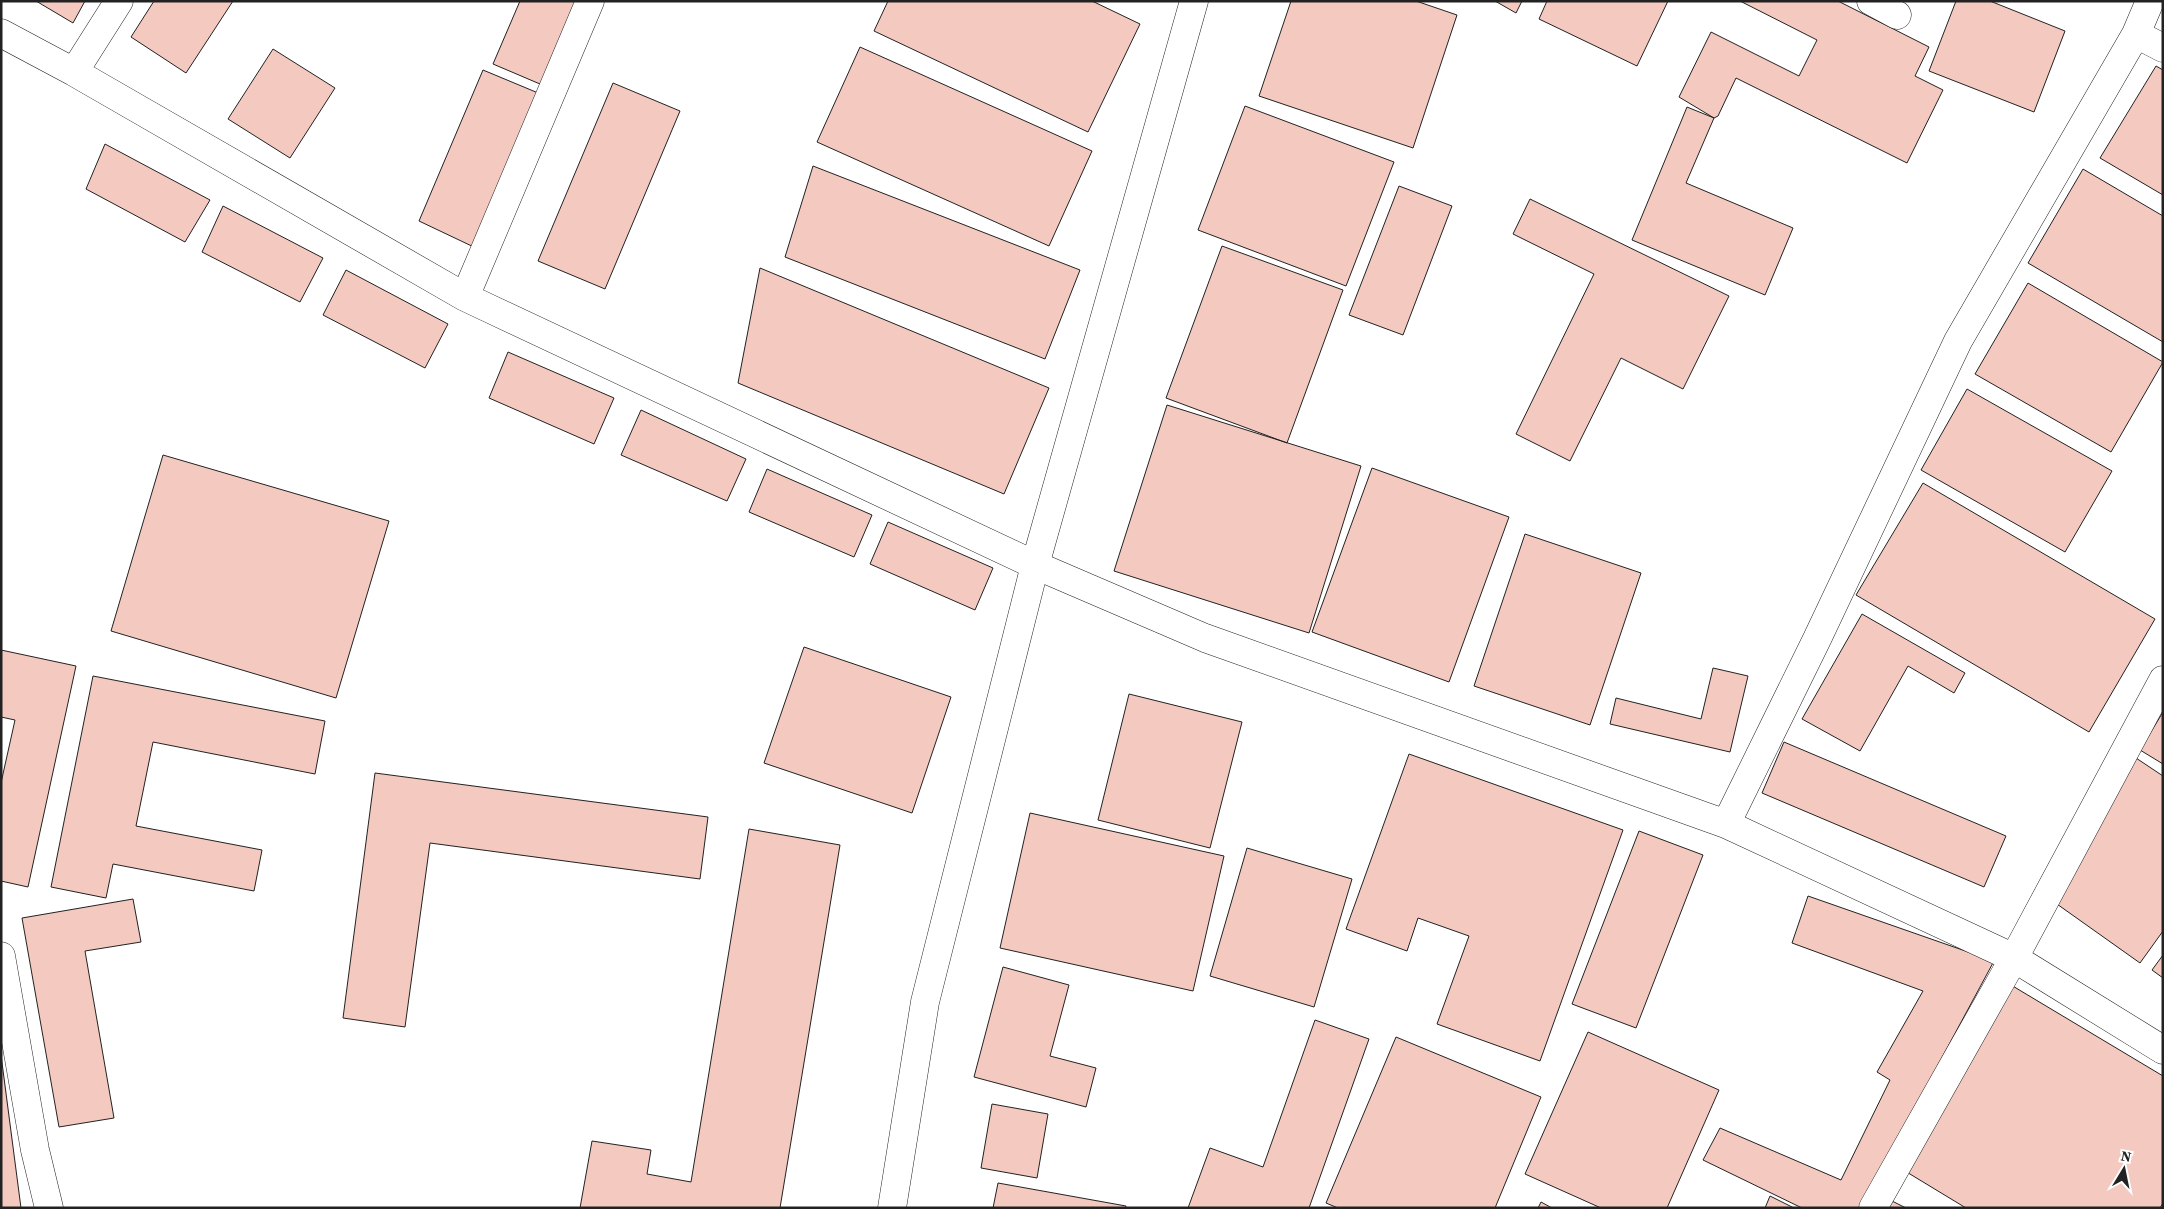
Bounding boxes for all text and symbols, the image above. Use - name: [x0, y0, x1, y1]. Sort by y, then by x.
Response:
- north arrow: [2099, 1144, 2149, 1194]
- text: N: [2119, 1145, 2133, 1167]

